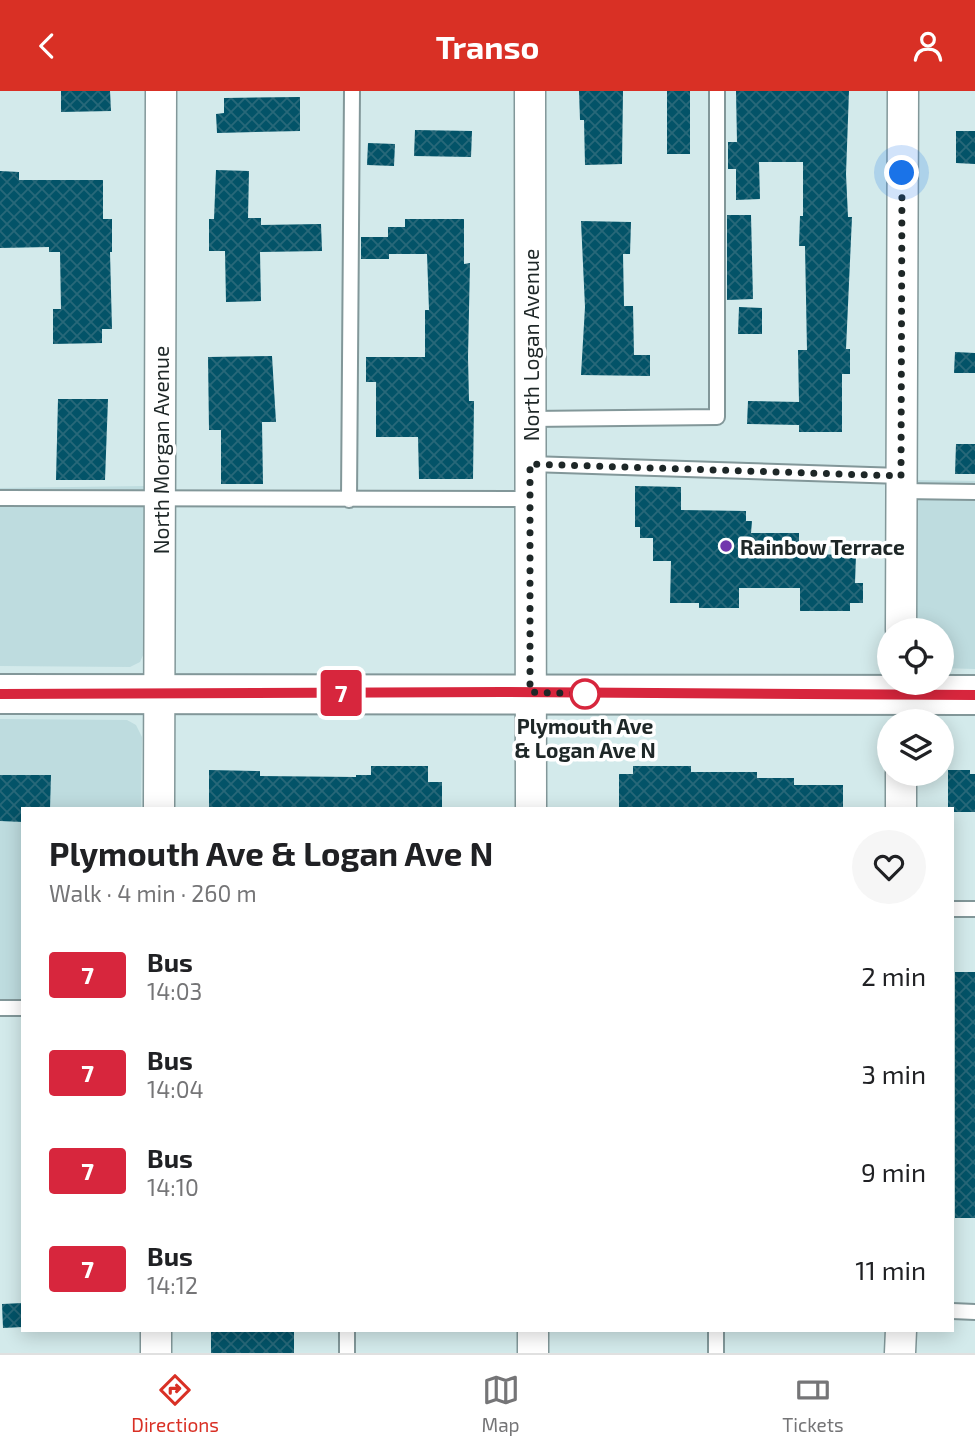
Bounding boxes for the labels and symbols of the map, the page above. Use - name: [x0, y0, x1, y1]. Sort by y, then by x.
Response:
- your location: [884, 155, 919, 190]
- street label: North Logan Avenue: [518, 249, 543, 441]
- street label: North Morgan Avenue: [148, 346, 173, 554]
- place label: Rainbow Terrace: [740, 534, 905, 559]
- marker: Rainbow Terrace: [718, 538, 734, 554]
- line badge: 7: [318, 670, 364, 716]
- marker: Plymouth Ave & Logan Ave N: [570, 679, 600, 709]
- place label: Plymouth Ave & Logan Ave N: [514, 713, 656, 762]

